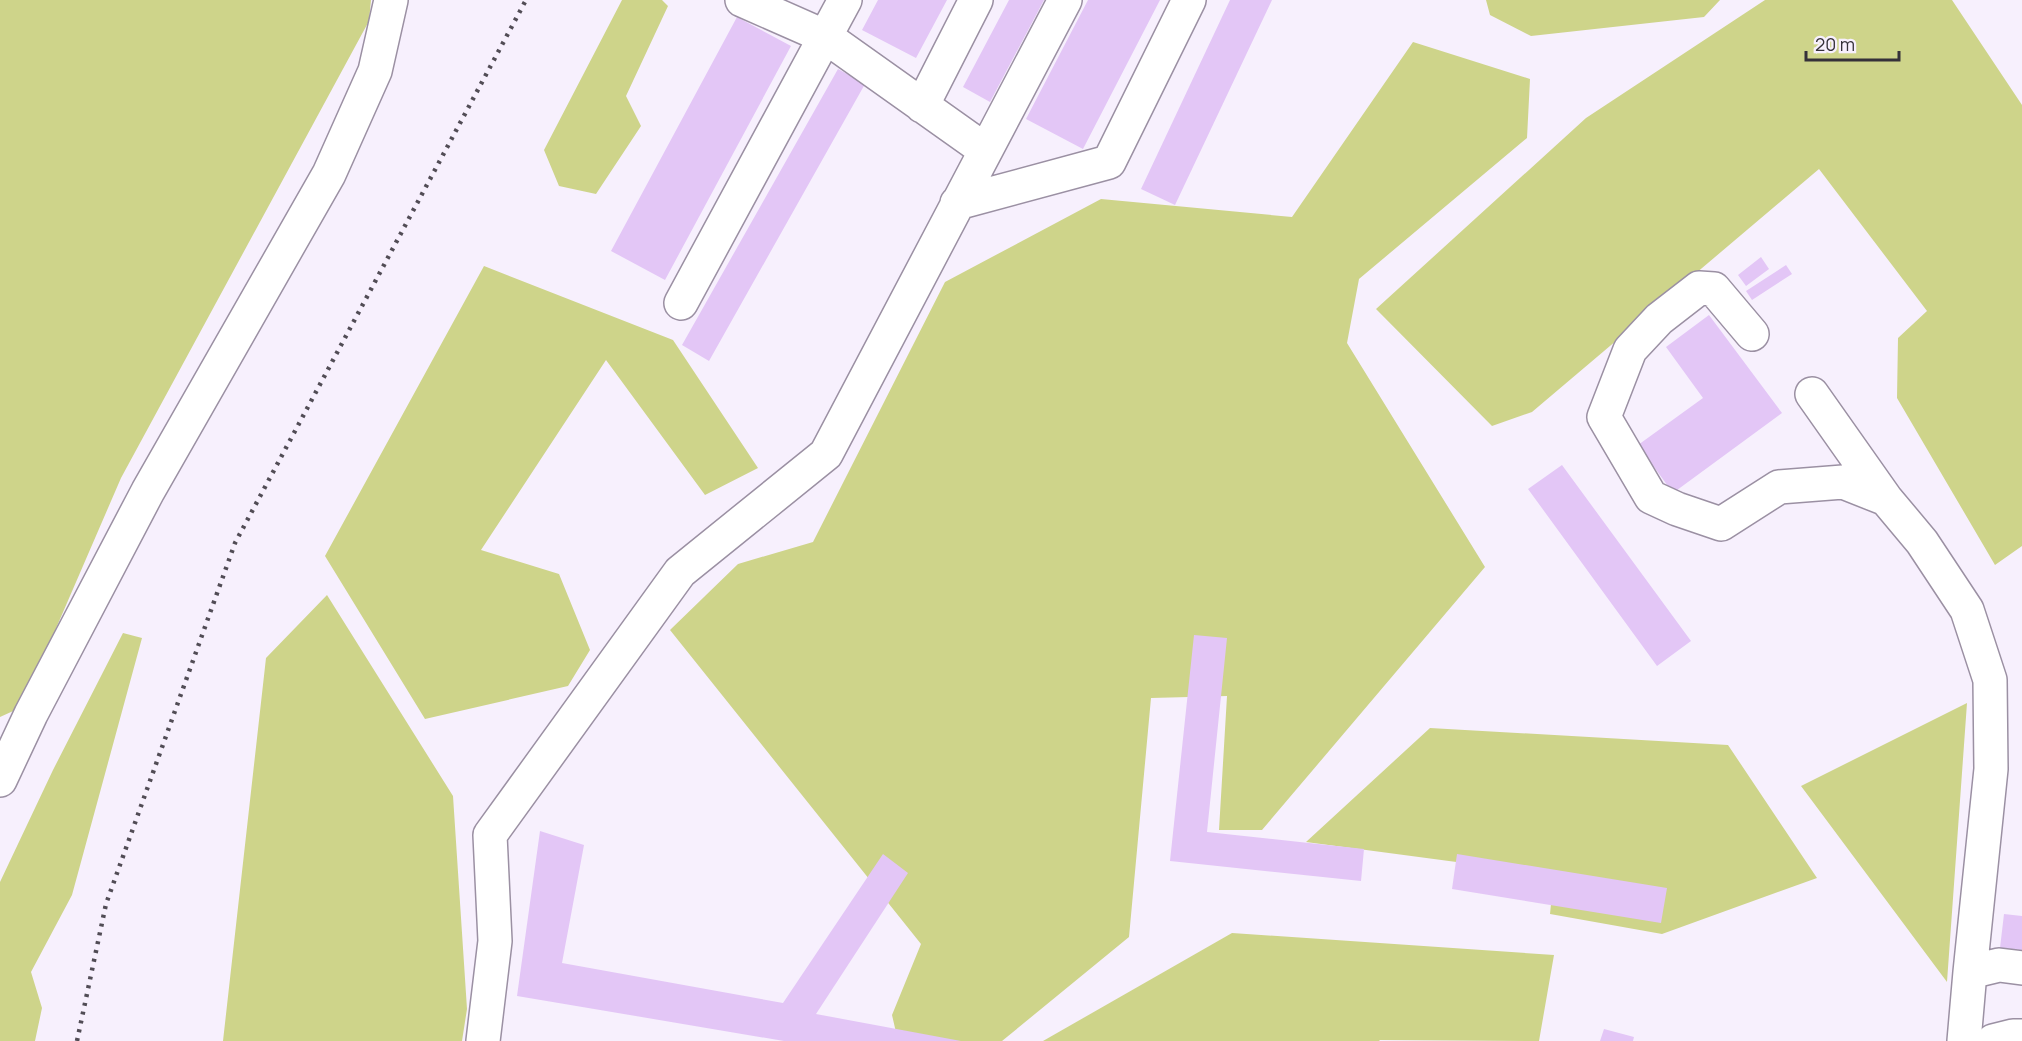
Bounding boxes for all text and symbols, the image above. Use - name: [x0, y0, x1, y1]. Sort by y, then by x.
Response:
- scale bar: [1806, 24, 1899, 62]
- text: 20 m: [1815, 32, 1855, 56]

